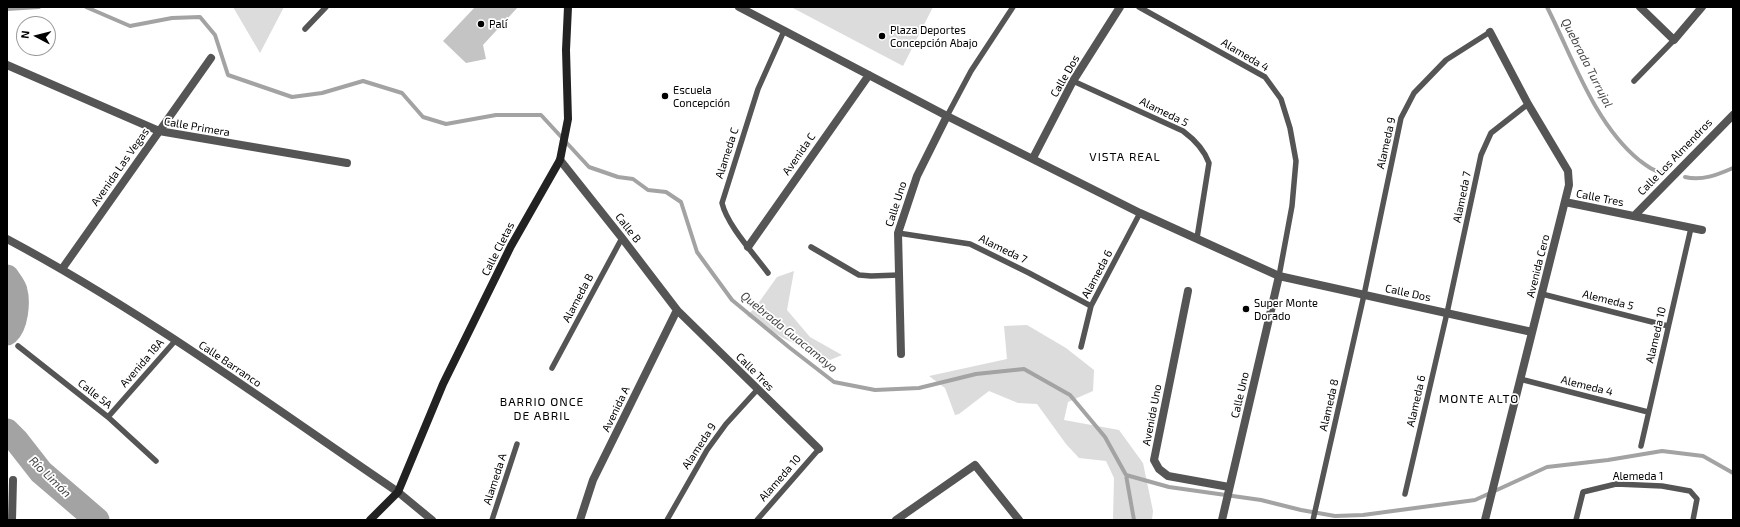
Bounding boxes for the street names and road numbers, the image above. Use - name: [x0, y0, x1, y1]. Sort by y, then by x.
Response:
- street label: Alameda 4: [1219, 36, 1271, 74]
- street label: Calle Dos: [1048, 53, 1082, 99]
- street label: Alameda 5: [1138, 95, 1190, 129]
- street label: Calle Primera: [163, 115, 231, 139]
- street label: Alameda 9: [1374, 116, 1398, 170]
- street label: Calle Los Almendros: [1635, 116, 1715, 198]
- street label: Avenida Las Vegas: [88, 126, 152, 208]
- street label: Alameda C: [713, 126, 741, 180]
- street label: Avenida C: [780, 130, 818, 178]
- street label: Alameda 7: [1450, 170, 1474, 224]
- street label: Calle Uno: [882, 180, 910, 228]
- street label: Calle Tres: [1575, 187, 1625, 209]
- street label: Calle B: [612, 211, 644, 245]
- street label: Calle Cletas: [479, 220, 517, 278]
- street label: Alameda 7: [977, 232, 1029, 266]
- street label: Avenida Cero: [1524, 233, 1552, 299]
- street label: Alameda 6: [1079, 248, 1115, 300]
- street label: Alameda B: [560, 271, 596, 325]
- street label: Calle Dos: [1384, 282, 1432, 304]
- street label: Alemeda 5: [1581, 287, 1635, 313]
- street label: Alameda 10: [1643, 306, 1669, 364]
- street label: Avenida 18A: [117, 336, 167, 390]
- street label: Calle Barranco: [196, 338, 264, 390]
- street label: Calle Tres: [733, 350, 777, 394]
- street label: Calle Uno: [1228, 371, 1252, 419]
- street label: Alemeda 4: [1560, 373, 1614, 399]
- street label: Alameda 6: [1404, 374, 1428, 428]
- street label: Calle 5A: [75, 377, 115, 411]
- street label: Alameda 8: [1317, 378, 1341, 432]
- street label: Avenida Uno: [1140, 383, 1164, 447]
- street label: Avenida A: [599, 384, 633, 434]
- street label: Alameda 9: [679, 420, 719, 472]
- street label: Alameda A: [480, 452, 510, 506]
- street label: Alameda 10: [756, 452, 804, 504]
- street label: Alemeda 1: [1613, 469, 1663, 483]

